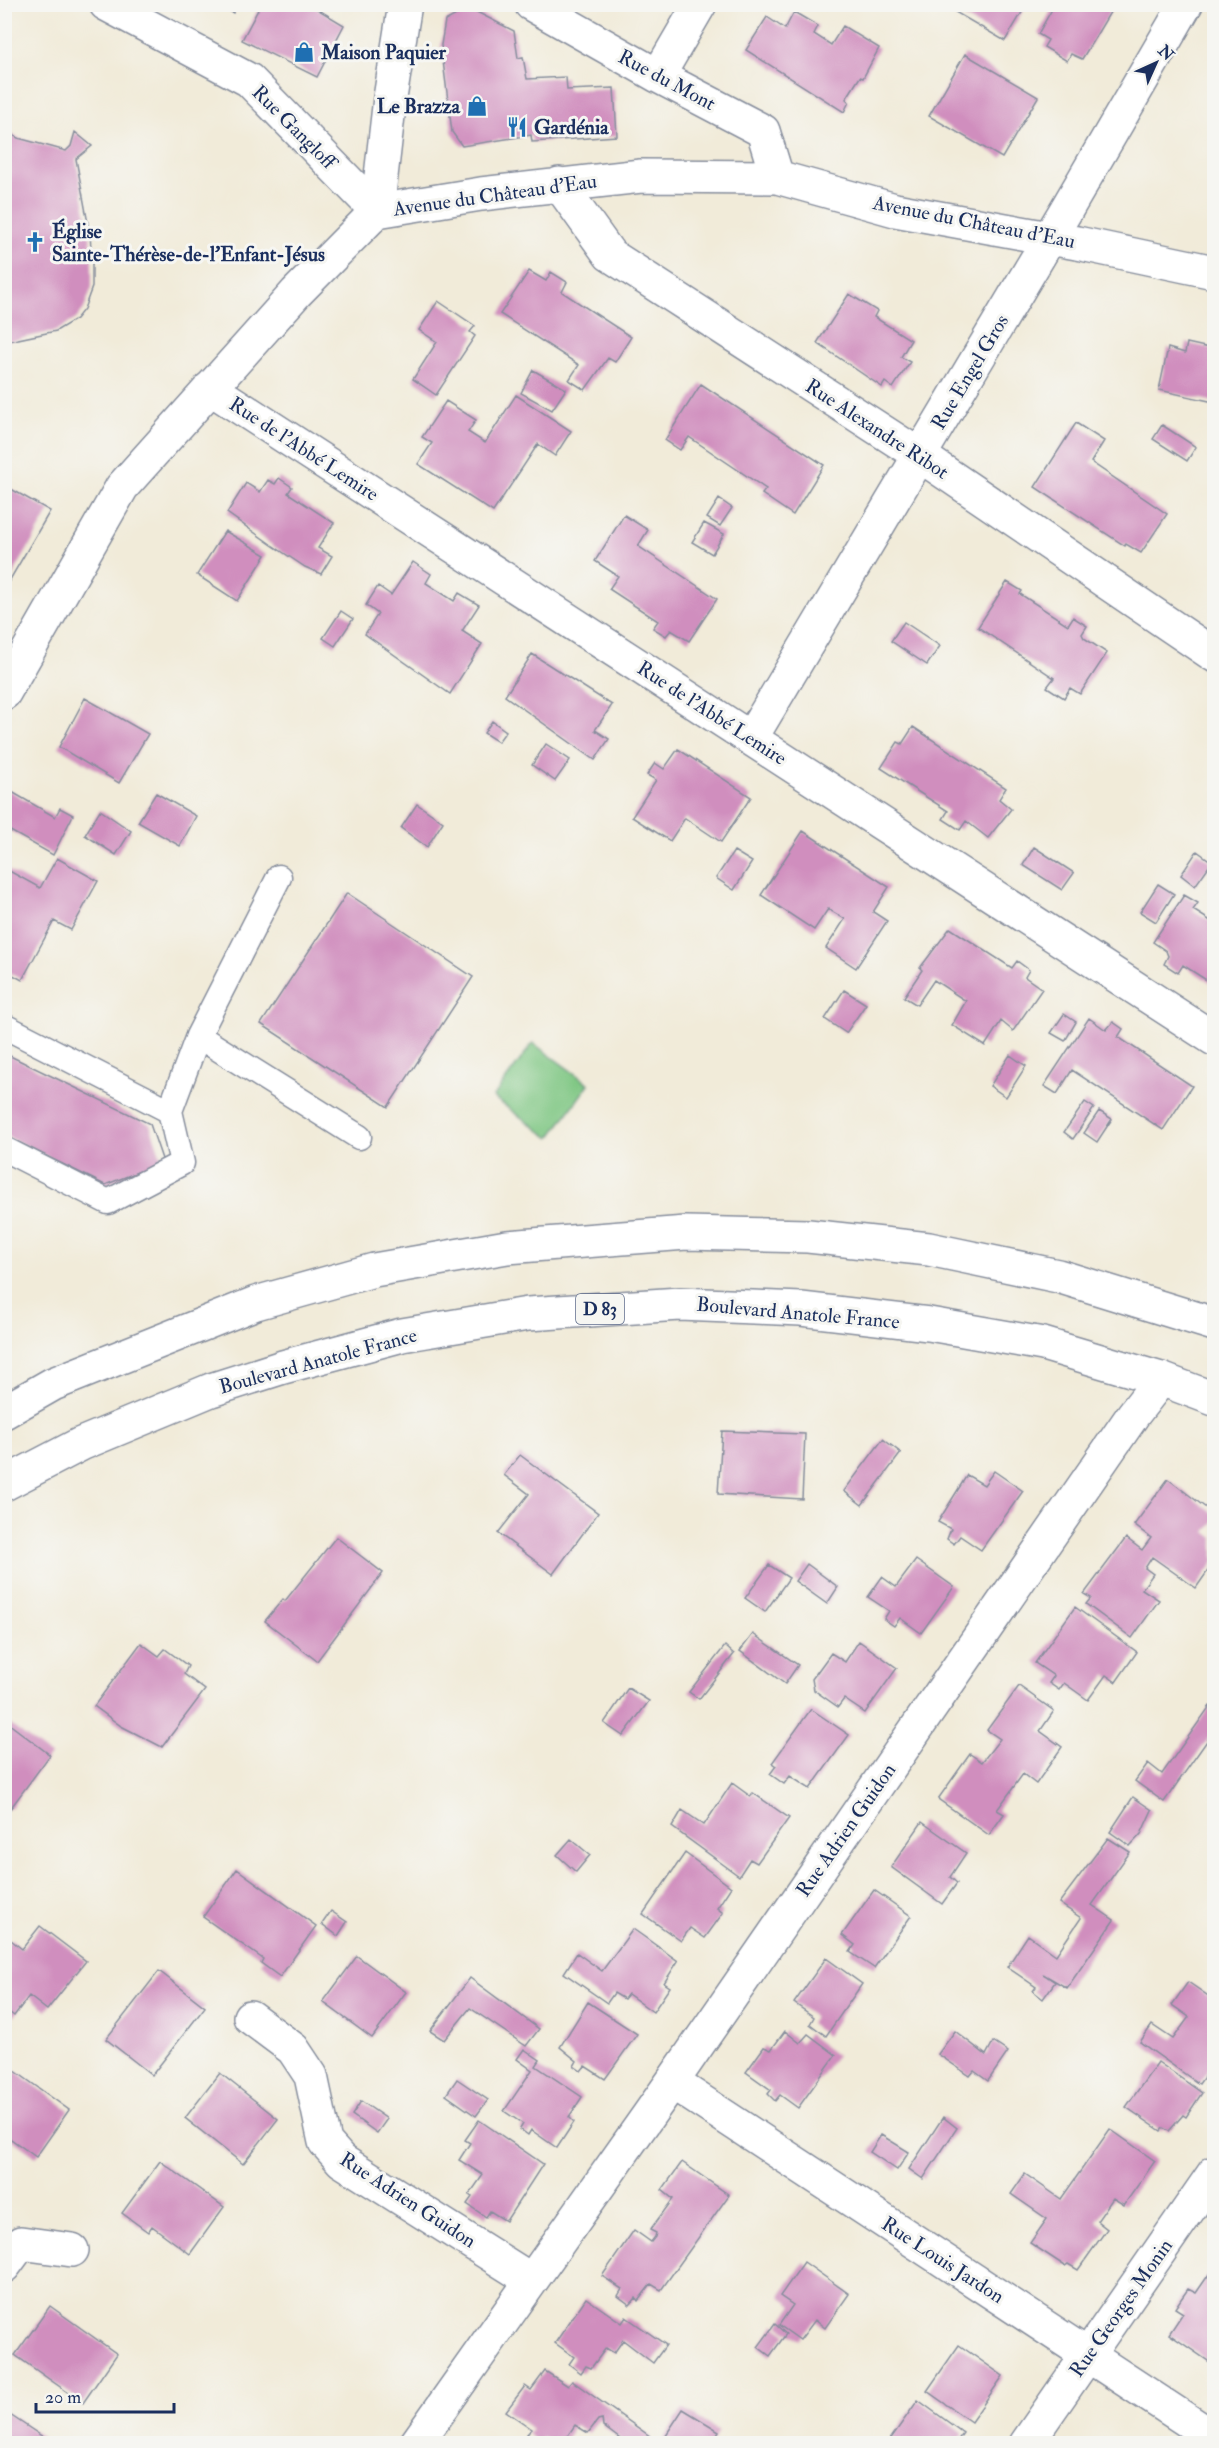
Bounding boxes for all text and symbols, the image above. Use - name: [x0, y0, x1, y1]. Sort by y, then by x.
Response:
- north arrow: [1126, 33, 1186, 93]
- shop icon: Maison Paquier: [292, 40, 316, 64]
- place label: Maison Paquier: [320, 40, 447, 66]
- text: N: [1153, 40, 1179, 66]
- street label: Rue du Mont: [614, 44, 720, 116]
- street label: Rue Gangloff: [247, 80, 344, 177]
- place label: Le Brazza: [377, 94, 461, 119]
- shop icon: Le Brazza: [465, 94, 489, 118]
- restaurant icon: Gardénia: [505, 115, 529, 139]
- place label: Gardénia: [534, 115, 609, 140]
- street label: Avenue du Château d'Eau: [391, 168, 598, 222]
- street label: Avenue du Château d'Eau: [870, 190, 1077, 254]
- place label: Église Sainte-Thérèse-de-l'Enfant-Jésus: [52, 218, 325, 267]
- church icon: Église Sainte-Thérèse-de-l'Enfant-Jésus: [23, 230, 47, 254]
- street label: Rue Engel Gros: [926, 310, 1014, 434]
- street label: Rue Alexandre Ribot: [801, 373, 954, 485]
- street label: Rue de l'Abbé Lemire: [225, 391, 383, 507]
- street label: Rue de l'Abbé Lemire: [633, 655, 791, 771]
- street label: Boulevard Anatole France: [695, 1292, 901, 1334]
- road number: D 83: [576, 1294, 624, 1324]
- street label: Boulevard Anatole France: [216, 1323, 420, 1399]
- street label: Rue Adrien Guidon: [791, 1758, 901, 1902]
- street label: Rue Adrien Guidon: [335, 2147, 481, 2253]
- street label: Rue Louis Jardon: [877, 2211, 1009, 2309]
- street label: Rue Georges Monin: [1064, 2234, 1178, 2382]
- scale bar: [36, 2376, 174, 2414]
- text: 20 m: [45, 2386, 81, 2409]

